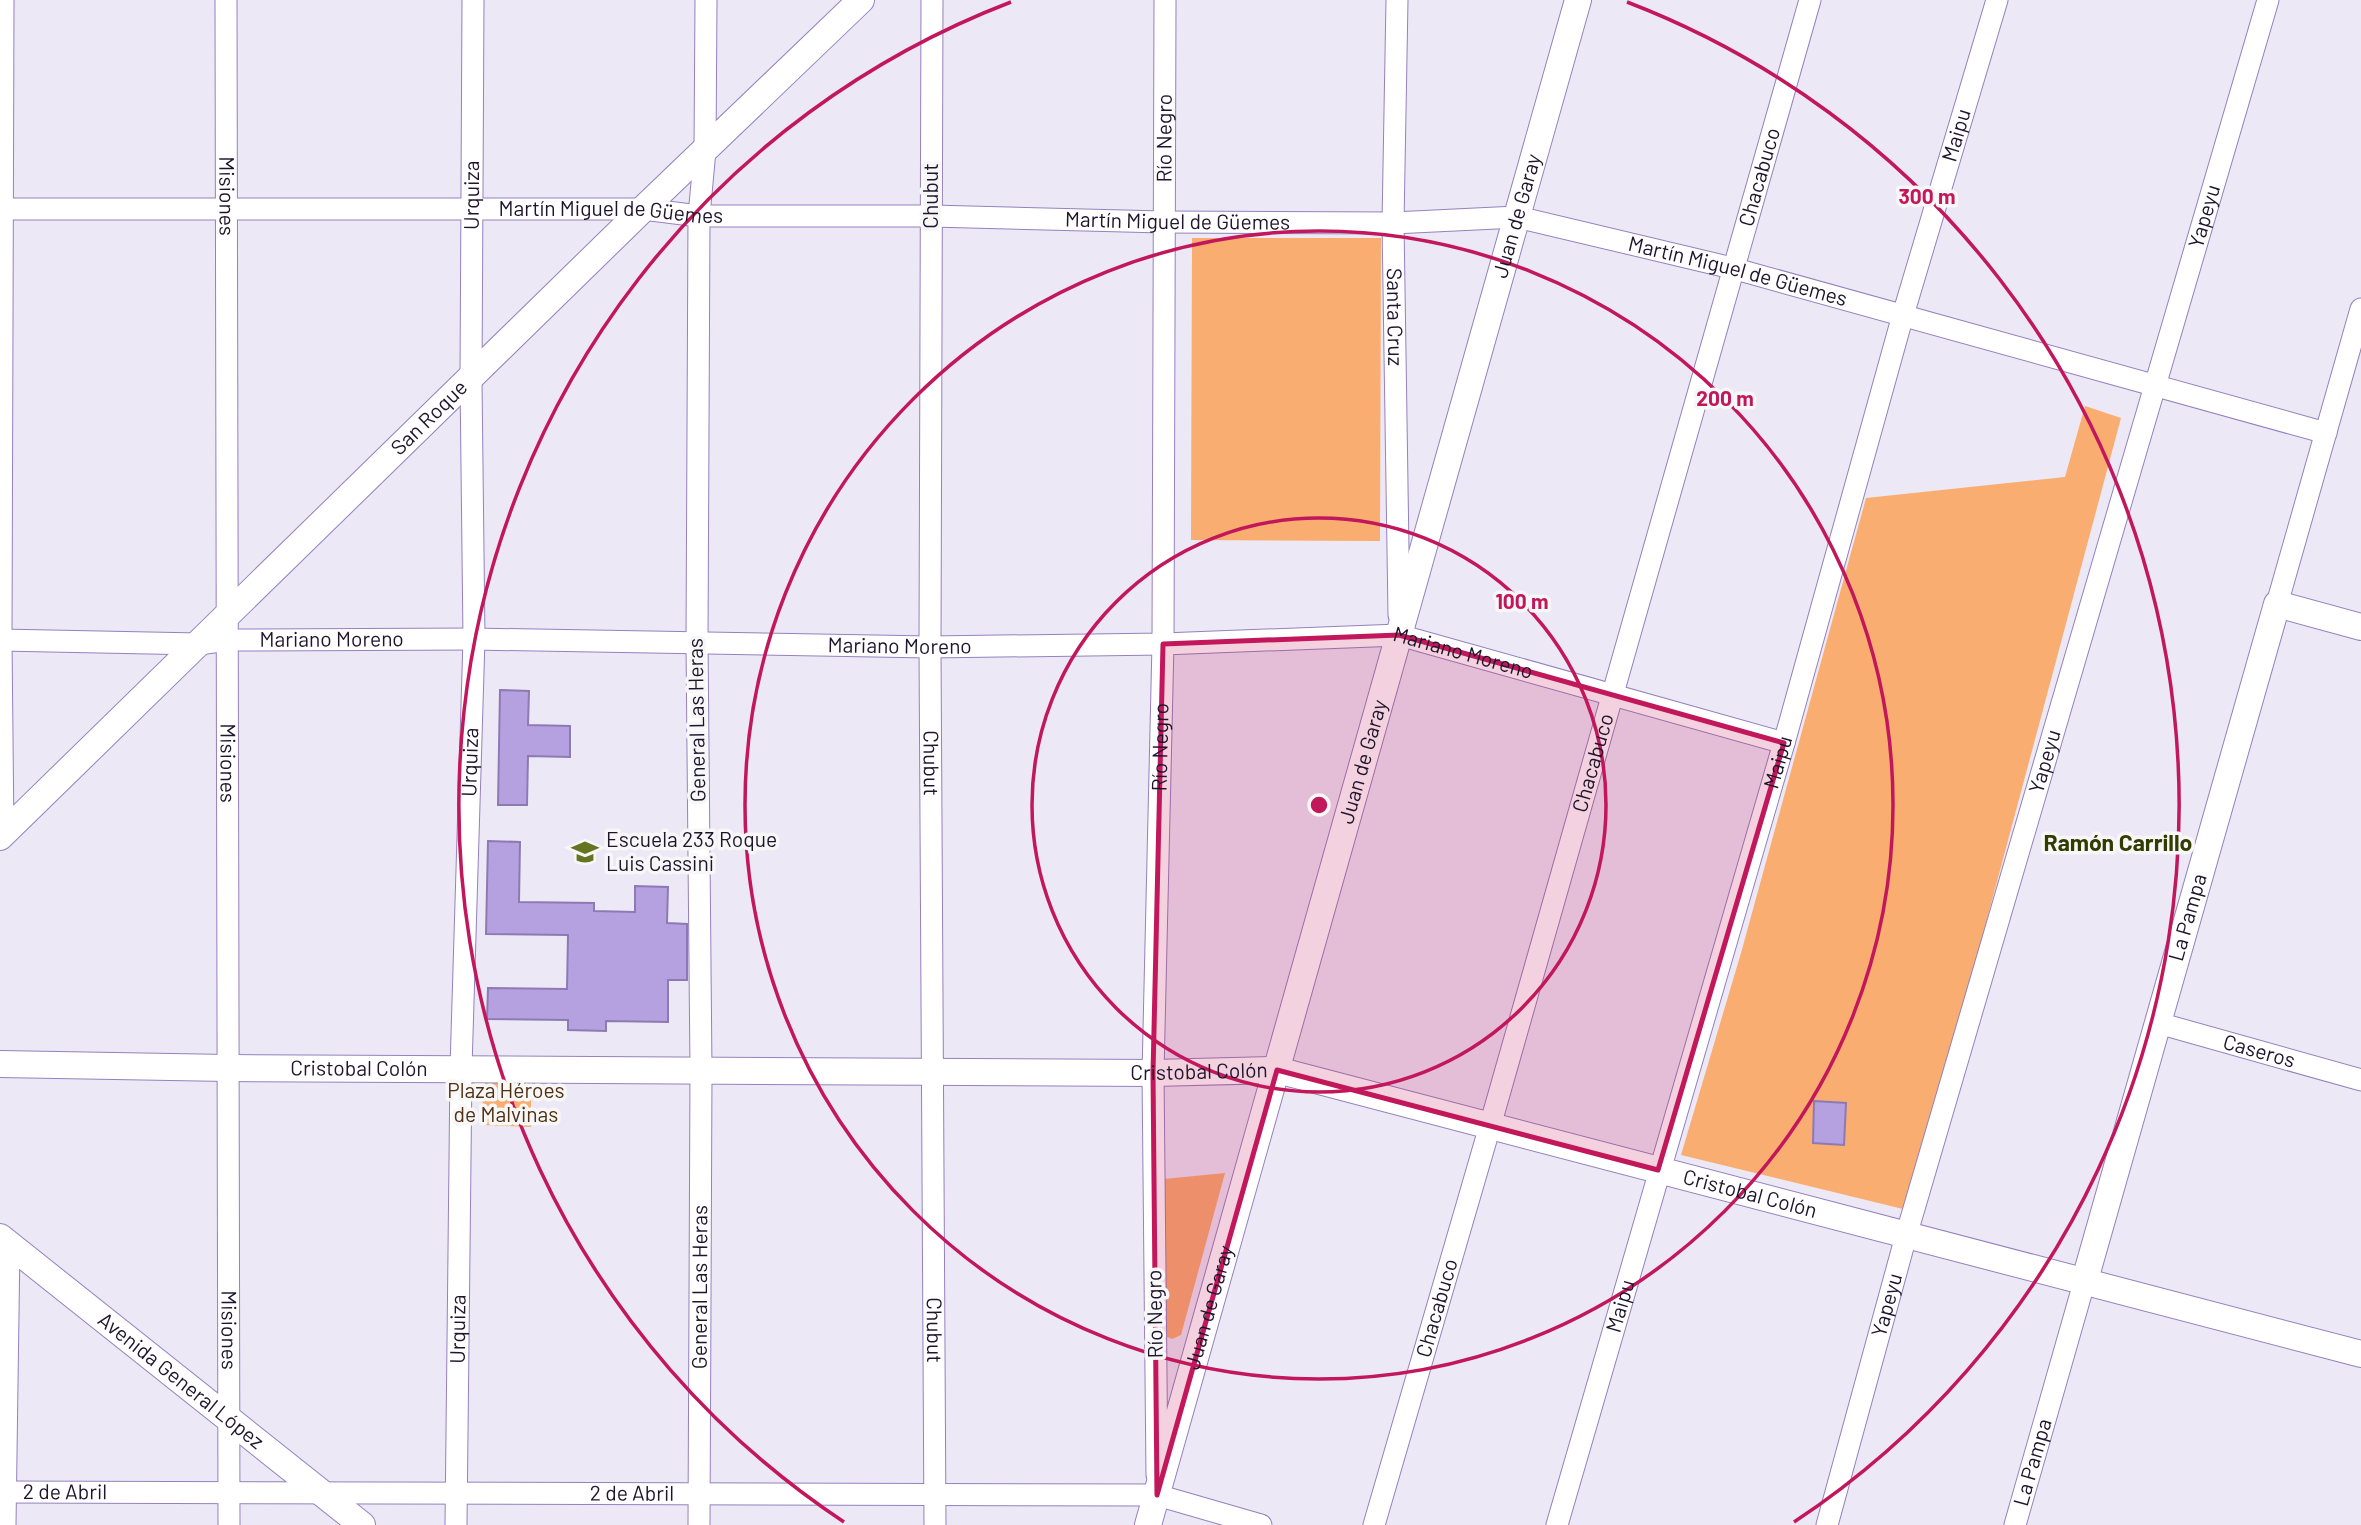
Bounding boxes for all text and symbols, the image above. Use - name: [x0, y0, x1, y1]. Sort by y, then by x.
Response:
- street label: Río Negro: [1150, 94, 1176, 182]
- street label: Maipu: [1935, 105, 1975, 164]
- street label: Chacabuco: [1732, 124, 1784, 229]
- street label: Juan de Garay: [1486, 150, 1545, 281]
- street label: Misiones: [215, 156, 240, 236]
- street label: Urquiza: [458, 161, 483, 230]
- street label: Chubut: [917, 163, 942, 229]
- street label: Yapeyu: [2182, 181, 2224, 251]
- text: 300 m: [1898, 183, 1956, 208]
- street label: Martín Miguel de Güemes: [498, 195, 723, 227]
- street label: Martín Miguel de Güemes: [1065, 205, 1290, 234]
- street label: Martín Miguel de Güemes: [1626, 230, 1850, 310]
- street label: Santa Cruz: [1383, 268, 1409, 366]
- street label: San Roque: [385, 374, 472, 459]
- text: 200 m: [1696, 385, 1754, 410]
- text: 100 m: [1495, 588, 1549, 613]
- street label: Mariano Moreno: [1391, 620, 1536, 683]
- street label: Mariano Moreno: [260, 625, 404, 651]
- street label: Mariano Moreno: [827, 631, 972, 658]
- street label: General Las Heras: [682, 638, 709, 802]
- street label: Juan de Garay: [1332, 696, 1391, 826]
- street label: Río Negro: [1146, 702, 1173, 792]
- street label: Chacabuco: [1566, 710, 1618, 815]
- street label: Misiones: [216, 723, 242, 803]
- street label: Yapeyu: [2022, 726, 2065, 796]
- street label: Urquiza: [455, 727, 482, 797]
- street label: Chubut: [919, 730, 945, 796]
- street label: Maipu: [1757, 733, 1796, 791]
- centre of rings: [1307, 793, 1331, 817]
- place label: Escuela 233 Roque Luis Cassini: [606, 826, 777, 875]
- district label: Ramón Carrillo: [2044, 828, 2192, 856]
- school or university icon: Escuela 233 Roque Luis Cassini: [570, 837, 600, 867]
- street label: La Pampa: [2162, 871, 2211, 964]
- street label: Caseros: [2221, 1028, 2298, 1072]
- street label: Cristobal Colón: [290, 1054, 428, 1080]
- street label: Cristobal Colón: [1130, 1056, 1268, 1084]
- park label: Plaza Héroes de Malvinas: [447, 1077, 565, 1126]
- street label: Cristobal Colón: [1681, 1163, 1820, 1222]
- street label: General Las Heras: [686, 1205, 711, 1369]
- street label: Juan de Garay: [1179, 1242, 1237, 1372]
- street label: Chacabuco: [1409, 1255, 1462, 1360]
- street label: Río Negro: [1140, 1270, 1167, 1359]
- street label: Yapeyu: [1865, 1270, 1906, 1339]
- street label: Maipu: [1600, 1276, 1639, 1335]
- street label: Misiones: [218, 1290, 243, 1370]
- street label: Urquiza: [444, 1294, 470, 1364]
- street label: Chubut: [923, 1297, 948, 1363]
- street label: Avenida General López: [94, 1306, 270, 1453]
- street label: La Pampa: [2007, 1416, 2056, 1509]
- street label: 2 de Abril: [23, 1478, 107, 1503]
- street label: 2 de Abril: [590, 1480, 674, 1505]

